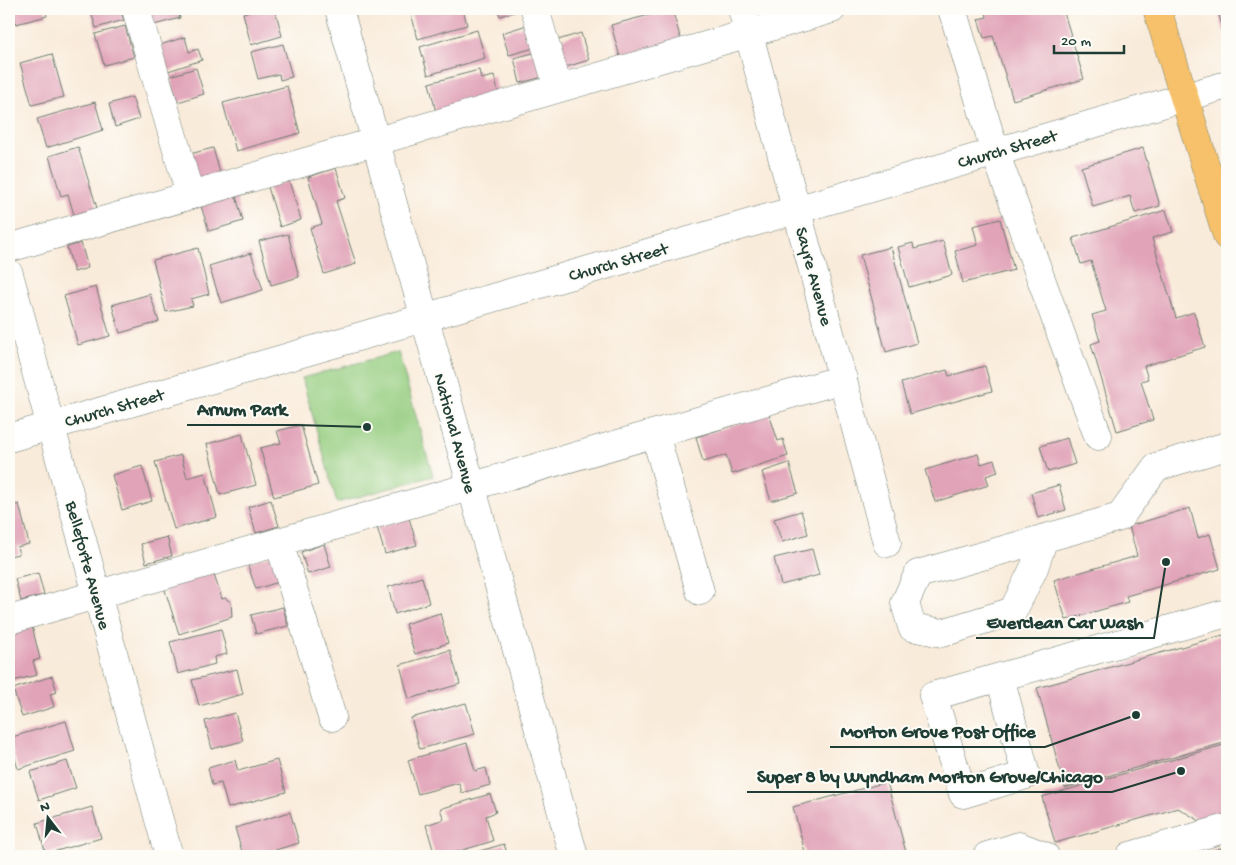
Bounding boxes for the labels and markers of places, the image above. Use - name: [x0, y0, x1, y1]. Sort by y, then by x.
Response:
- callout: Arnum Park: [187, 391, 297, 425]
- callout: Everclean Car Wash: [976, 604, 1154, 638]
- callout: Morton Grove Post Office: [830, 713, 1045, 747]
- callout: Super 8 by Wyndham Morton Grove/Chicago: [747, 758, 1112, 792]

